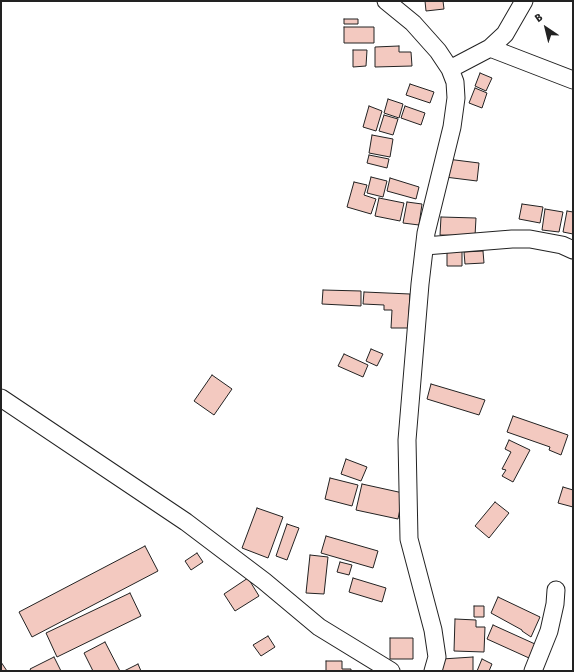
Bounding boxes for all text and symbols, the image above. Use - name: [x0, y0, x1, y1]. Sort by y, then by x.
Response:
- north arrow: [526, 8, 566, 48]
- text: B: [533, 11, 545, 25]

